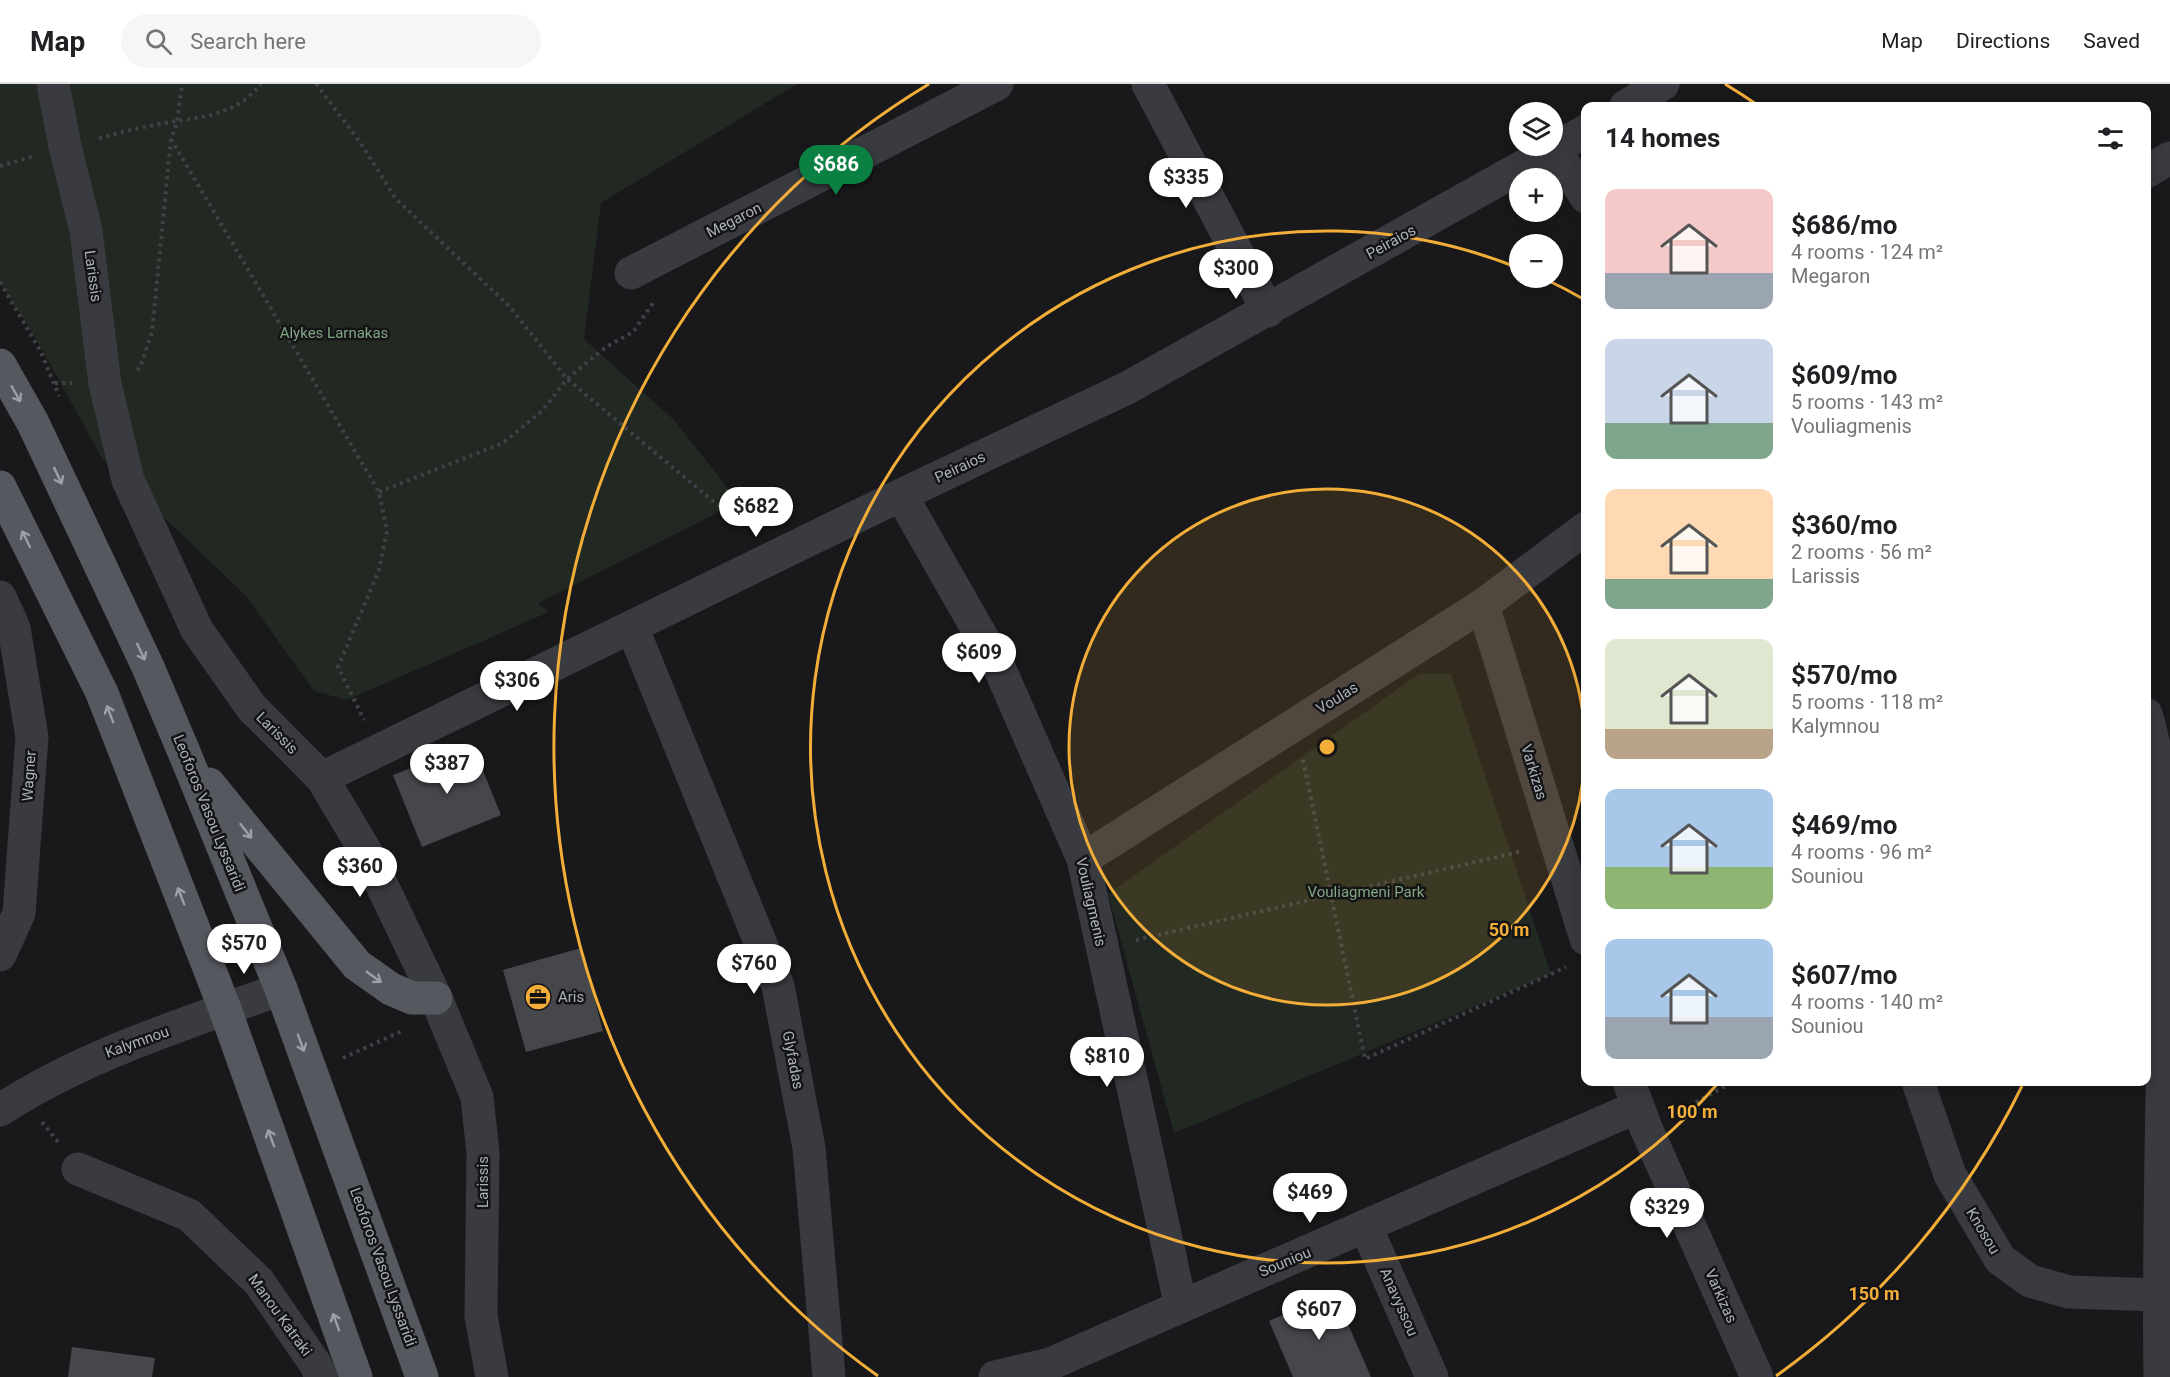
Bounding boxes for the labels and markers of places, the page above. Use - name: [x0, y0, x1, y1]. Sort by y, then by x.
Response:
- pin: $686: [800, 145, 872, 196]
- pin: $335: [1150, 158, 1222, 209]
- pin: $300: [1200, 249, 1272, 300]
- pin: $682: [720, 487, 792, 538]
- pin: $609: [943, 633, 1015, 684]
- pin: $306: [481, 661, 553, 712]
- centre of rings: [1317, 737, 1337, 757]
- pin: $387: [411, 744, 483, 795]
- pin: $360: [324, 847, 396, 898]
- pin: $570: [208, 924, 280, 975]
- pin: $760: [718, 944, 790, 995]
- office icon: Aris: [523, 982, 553, 1012]
- place label: Aris: [558, 988, 584, 1006]
- pin: $810: [1071, 1037, 1143, 1088]
- pin: $469: [1274, 1173, 1346, 1224]
- pin: $329: [1631, 1188, 1703, 1239]
- pin: $607: [1283, 1290, 1355, 1341]

